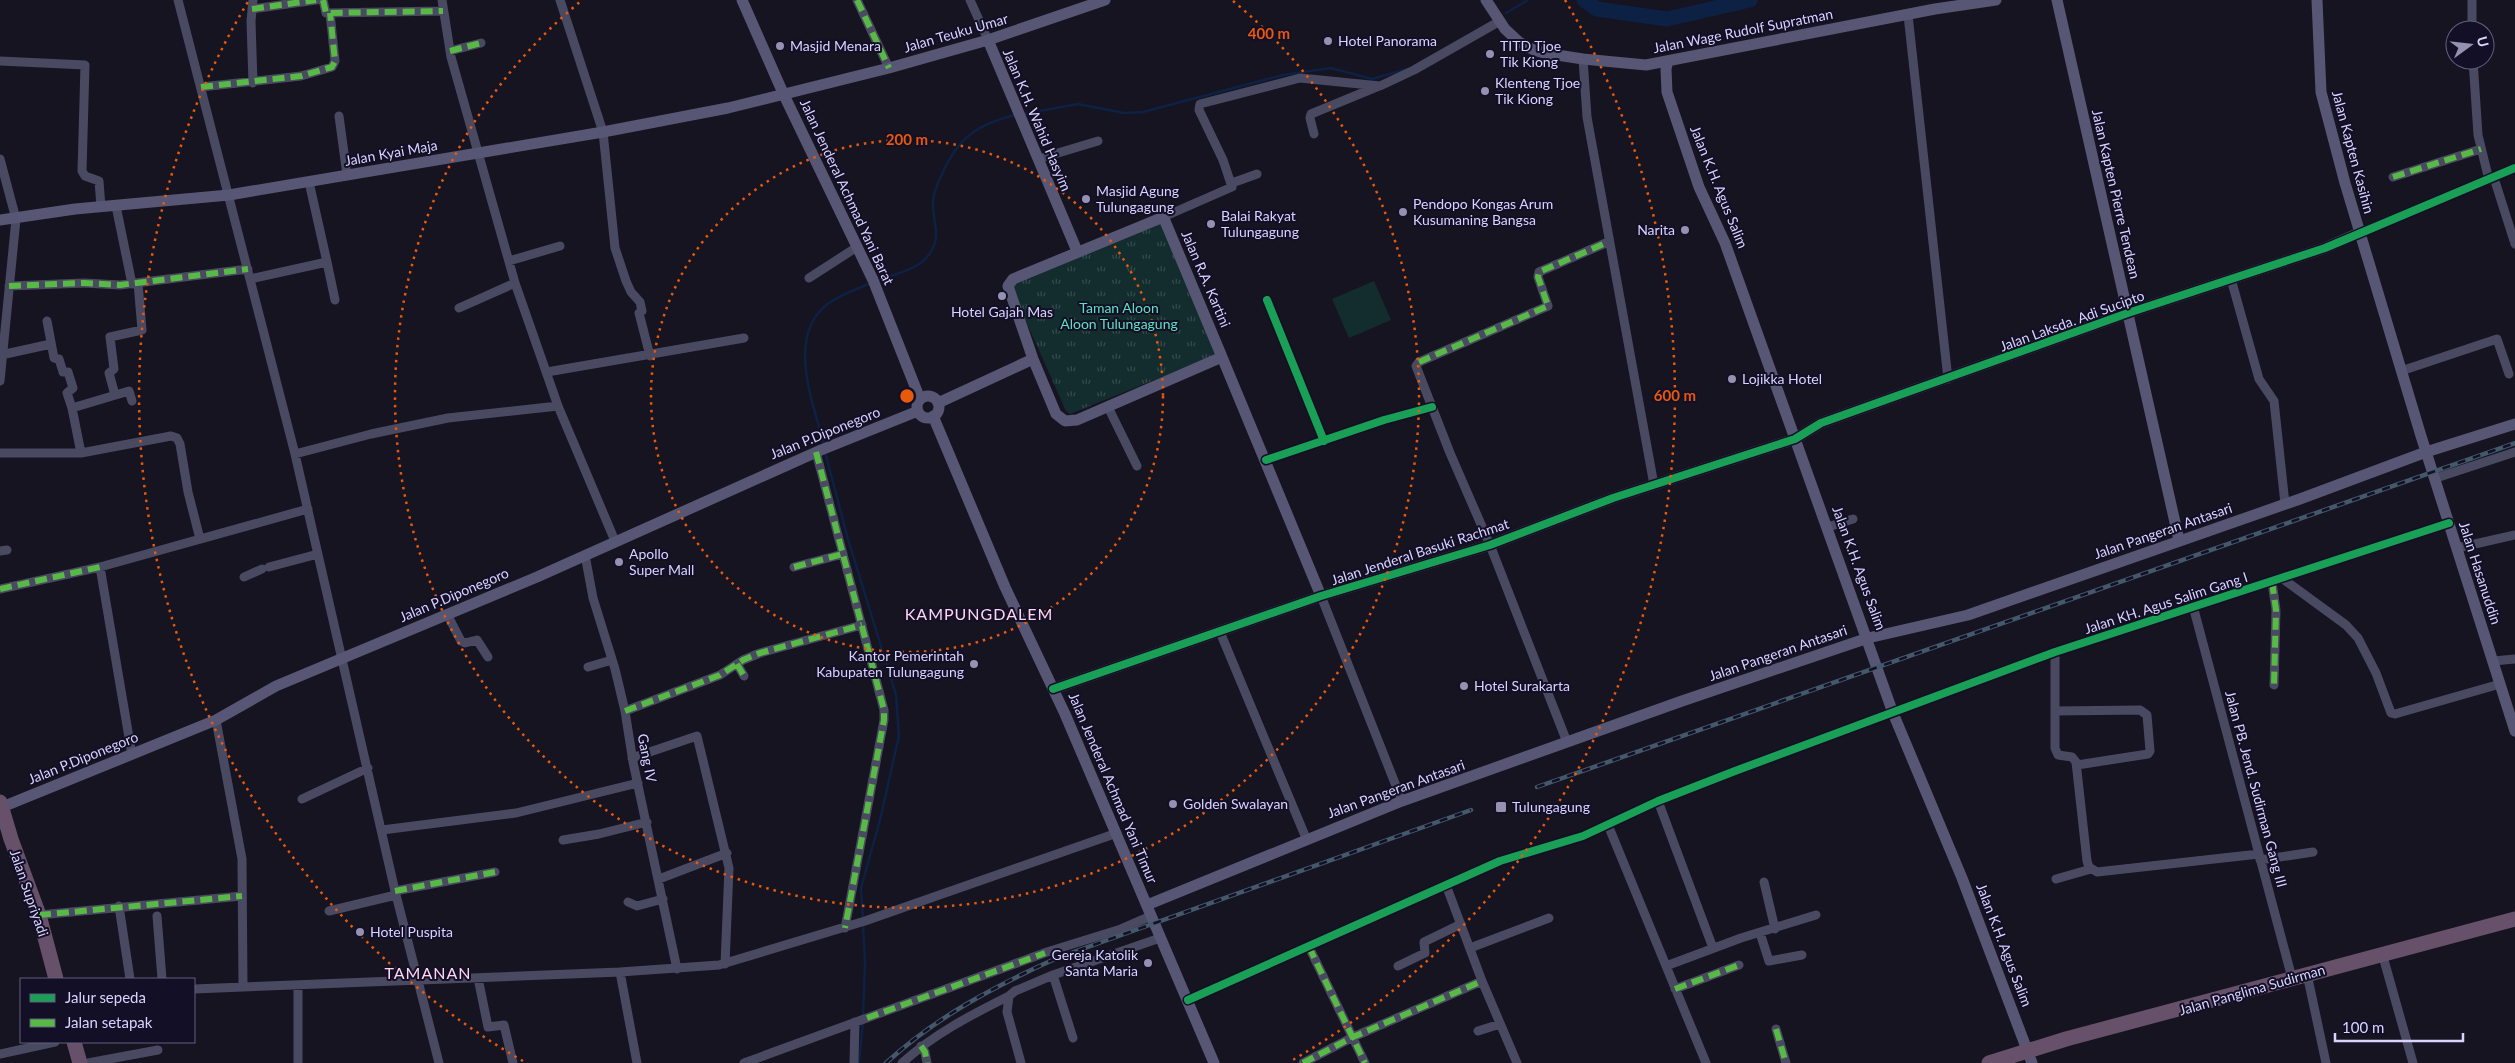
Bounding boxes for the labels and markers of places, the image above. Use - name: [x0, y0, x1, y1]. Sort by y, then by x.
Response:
- place label: Hotel Panorama: [1338, 32, 1437, 49]
- marker: Hotel Panorama: [1322, 35, 1334, 47]
- place label: Masjid Menara: [790, 37, 881, 54]
- place label: TITD Tjoe Tik Kiong: [1500, 37, 1561, 70]
- marker: Masjid Menara: [774, 40, 786, 52]
- marker: TITD Tjoe Tik Kiong: [1484, 48, 1496, 60]
- place label: Klenteng Tjoe Tik Kiong: [1495, 74, 1580, 107]
- marker: Klenteng Tjoe Tik Kiong: [1479, 85, 1491, 97]
- place label: Masjid Agung Tulungagung: [1096, 182, 1179, 215]
- marker: Masjid Agung Tulungagung: [1080, 193, 1092, 205]
- place label: Pendopo Kongas Arum Kusumaning Bangsa: [1413, 195, 1553, 228]
- marker: Pendopo Kongas Arum Kusumaning Bangsa: [1397, 206, 1409, 218]
- place label: Balai Rakyat Tulungagung: [1221, 207, 1299, 240]
- marker: Balai Rakyat Tulungagung: [1205, 218, 1217, 230]
- place label: Narita: [1637, 221, 1675, 238]
- marker: Narita: [1679, 224, 1691, 236]
- marker: Hotel Gajah Mas: [996, 290, 1008, 302]
- place label: Hotel Gajah Mas: [951, 303, 1053, 320]
- place label: Lojikka Hotel: [1742, 370, 1822, 387]
- marker: Lojikka Hotel: [1726, 373, 1738, 385]
- centre of rings: [898, 387, 916, 405]
- place label: Apollo Super Mall: [629, 545, 694, 578]
- marker: Apollo Super Mall: [613, 556, 625, 568]
- place label: Kantor Pemerintah Kabupaten Tulungagung: [816, 647, 964, 680]
- marker: Kantor Pemerintah Kabupaten Tulungagung: [968, 658, 980, 670]
- place label: Hotel Surakarta: [1474, 677, 1570, 694]
- marker: Hotel Surakarta: [1458, 680, 1470, 692]
- place label: Golden Swalayan: [1183, 795, 1288, 812]
- marker: Golden Swalayan: [1167, 798, 1179, 810]
- place label: Tulungagung: [1512, 798, 1590, 815]
- marker: Tulungagung: [1494, 800, 1508, 814]
- place label: Hotel Puspita: [370, 923, 453, 940]
- marker: Hotel Puspita: [354, 926, 366, 938]
- place label: Gereja Katolik Santa Maria: [1052, 946, 1139, 979]
- marker: Gereja Katolik Santa Maria: [1142, 957, 1154, 969]

